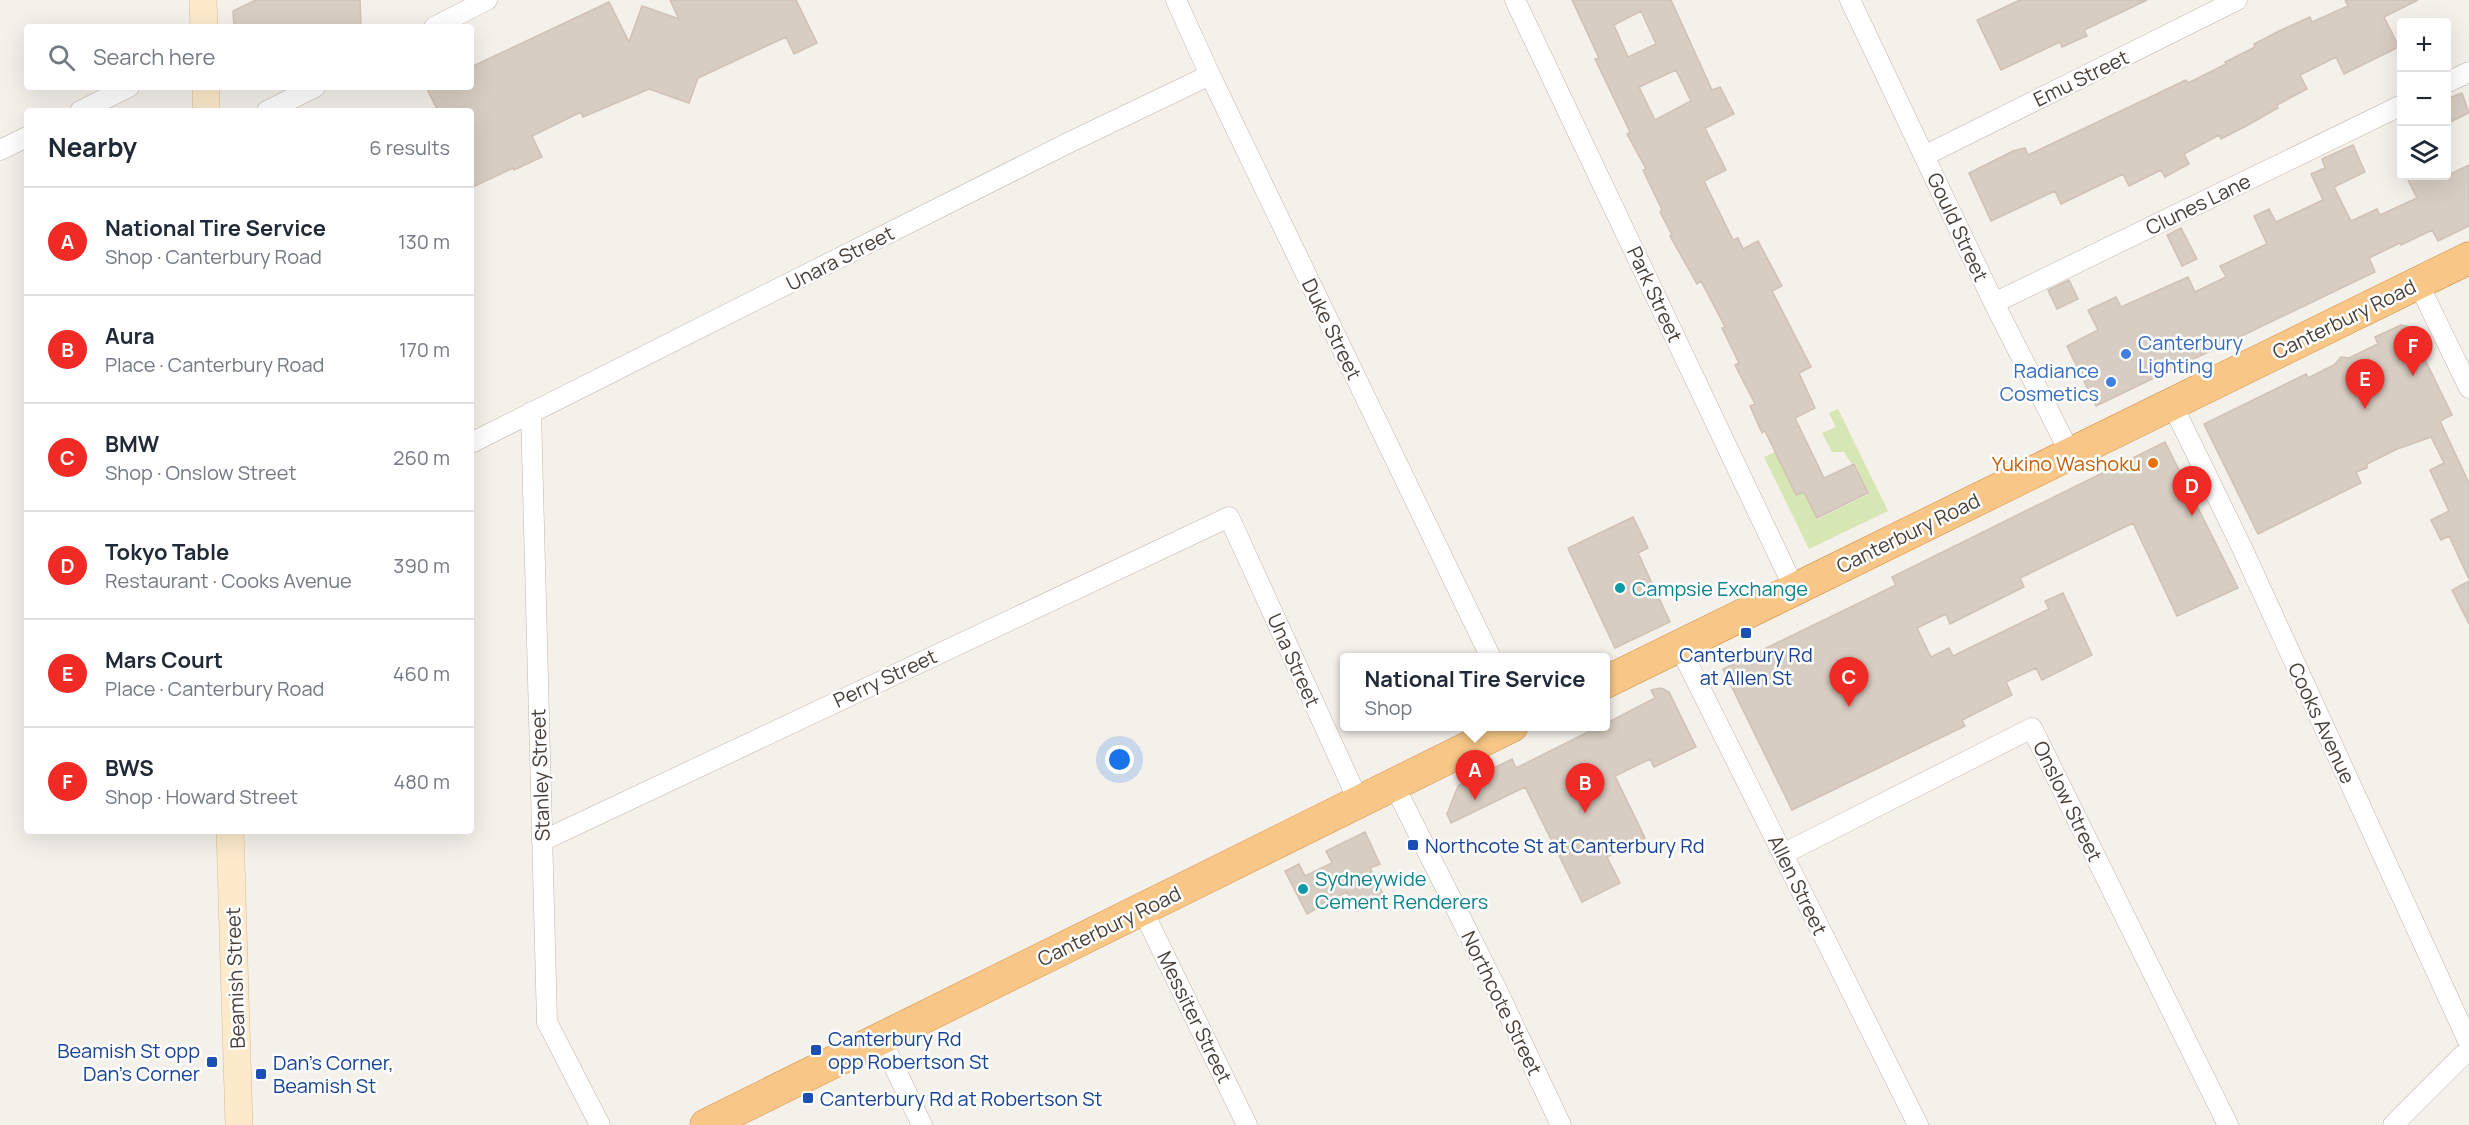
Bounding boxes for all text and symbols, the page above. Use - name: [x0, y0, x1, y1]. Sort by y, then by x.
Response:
- map controls: [2397, 18, 2451, 180]
- button: +: [2397, 18, 2451, 72]
- search box: [24, 24, 474, 90]
- icon: search: [45, 41, 78, 74]
- text: Search here: [93, 42, 215, 72]
- street label: Emu Street: [2029, 43, 2133, 113]
- button: −: [2397, 72, 2451, 126]
- button: layers: [2397, 126, 2451, 180]
- text: Nearby: [48, 129, 137, 165]
- text: 6 results: [369, 134, 450, 161]
- street label: Clunes Lane: [2141, 167, 2255, 241]
- street label: Gould Street: [1921, 168, 1995, 286]
- text: National Tire Service: [105, 213, 326, 243]
- street label: Unara Street: [781, 219, 899, 297]
- text: A: [61, 228, 74, 255]
- text: 130 m: [398, 228, 450, 255]
- street label: Park Street: [1621, 242, 1689, 346]
- text: Shop · Canterbury Road: [105, 243, 322, 270]
- street label: Canterbury Road: [2268, 273, 2420, 365]
- street label: Duke Street: [1296, 274, 1368, 384]
- text: Aura: [105, 321, 155, 351]
- pin: F: [2394, 326, 2432, 376]
- place label: Canterbury Lighting: [2138, 329, 2244, 379]
- text: B: [61, 336, 74, 363]
- text: 170 m: [399, 336, 450, 363]
- marker: Canterbury Lighting: [2119, 347, 2133, 361]
- text: Place · Canterbury Road: [105, 351, 324, 378]
- place label: Radiance Cosmetics: [2000, 357, 2099, 407]
- pin: E: [2346, 360, 2384, 409]
- marker: Radiance Cosmetics: [2104, 375, 2118, 389]
- text: BMW: [105, 429, 159, 459]
- text: C: [60, 444, 75, 471]
- text: 260 m: [393, 444, 450, 471]
- place label: Yukino Washoku: [1992, 450, 2141, 477]
- marker: Yukino Washoku: [2146, 456, 2160, 470]
- text: Shop · Onslow Street: [105, 459, 296, 486]
- pin: D: [2172, 466, 2212, 516]
- street label: Canterbury Road: [1832, 487, 1984, 579]
- text: Tokyo Table: [105, 537, 229, 567]
- text: D: [60, 552, 75, 579]
- text: 390 m: [393, 552, 450, 579]
- text: Restaurant · Cooks Avenue: [105, 567, 352, 594]
- place label: Campsie Exchange: [1632, 575, 1808, 602]
- marker: Campsie Exchange: [1613, 581, 1627, 595]
- street label: Una Street: [1261, 609, 1327, 711]
- marker: Canterbury Rd at Allen St: [1739, 626, 1753, 640]
- place label: Canterbury Rd at Allen St: [1679, 641, 1813, 691]
- street label: Perry Street: [829, 642, 941, 714]
- text: Mars Court: [105, 645, 223, 675]
- popup: [1340, 653, 1610, 731]
- pin: C: [1830, 658, 1868, 707]
- street label: Cooks Avenue: [2282, 658, 2362, 788]
- text: E: [62, 660, 73, 687]
- text: 460 m: [393, 660, 450, 687]
- text: National Tire Service: [1365, 664, 1585, 694]
- text: Place · Canterbury Road: [105, 675, 324, 702]
- text: Shop: [1365, 694, 1412, 721]
- street label: Stanley Street: [524, 708, 556, 842]
- street label: Onslow Street: [2027, 736, 2109, 866]
- your location: [1105, 745, 1134, 774]
- pin: A: [1456, 750, 1494, 800]
- text: BWS: [105, 753, 154, 783]
- pin: B: [1566, 764, 1604, 813]
- text: F: [62, 768, 73, 795]
- text: 480 m: [393, 768, 450, 795]
- text: Shop · Howard Street: [105, 783, 298, 810]
- street label: Allen Street: [1762, 831, 1834, 939]
- place label: Northcote St at Canterbury Rd: [1425, 832, 1705, 859]
- marker: Northcote St at Canterbury Rd: [1406, 838, 1420, 852]
- place label: Sydneywide Cement Renderers: [1315, 865, 1488, 915]
- street label: Canterbury Road: [1033, 880, 1185, 972]
- marker: Sydneywide Cement Renderers: [1296, 882, 1310, 896]
- street label: Beamish Street: [219, 907, 251, 1049]
- street label: Northcote Street: [1455, 926, 1549, 1080]
- street label: Messiter Street: [1151, 947, 1239, 1087]
- place label: Canterbury Rd opp Robertson St: [828, 1025, 989, 1075]
- place label: Beamish St opp Dan's Corner: [57, 1037, 200, 1087]
- marker: Canterbury Rd opp Robertson St: [809, 1043, 823, 1057]
- place label: Dan's Corner, Beamish St: [273, 1049, 394, 1099]
- marker: Beamish St opp Dan's Corner: [205, 1055, 219, 1069]
- marker: Dan's Corner, Beamish St: [254, 1067, 268, 1081]
- place label: Canterbury Rd at Robertson St: [820, 1085, 1102, 1112]
- marker: Canterbury Rd at Robertson St: [801, 1091, 815, 1105]

